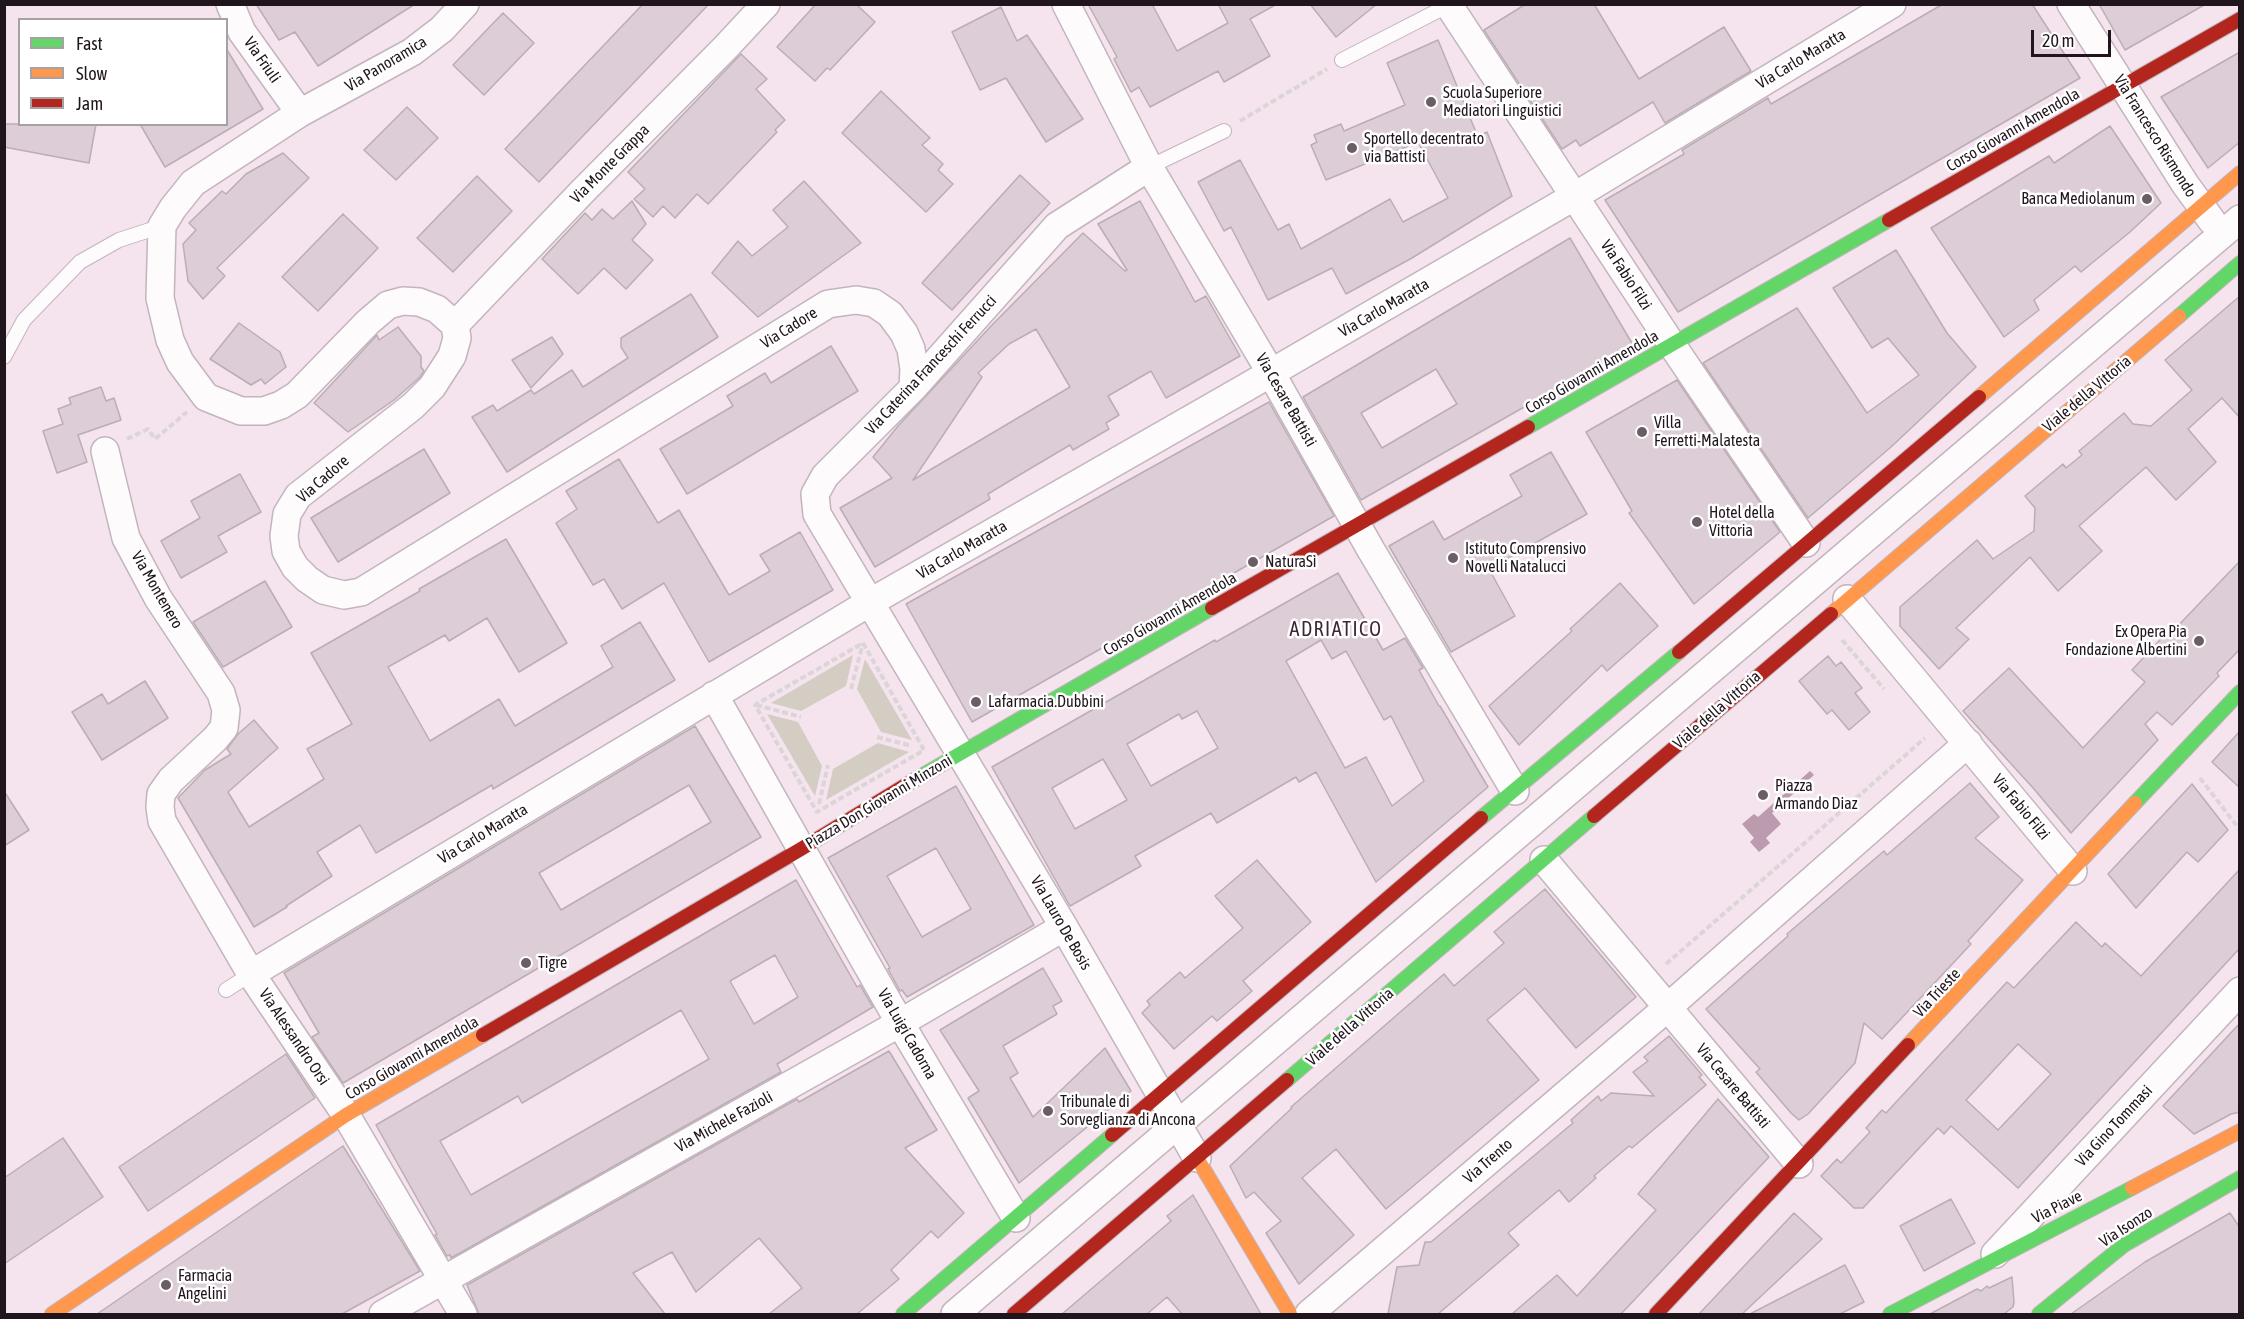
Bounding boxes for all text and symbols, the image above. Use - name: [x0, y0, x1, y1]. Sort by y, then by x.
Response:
- legend: [18, 18, 228, 126]
- scale bar: [2034, 18, 2114, 56]
- street label: Via Carlo Maratta: [1753, 25, 1849, 93]
- text: 20 m: [2042, 30, 2074, 51]
- street label: Via Panoramica: [342, 32, 430, 96]
- text: Fast: [76, 33, 103, 54]
- street label: Via Friuli: [239, 33, 285, 87]
- text: Slow: [76, 63, 107, 84]
- street label: Via Francesco Rismondo: [2110, 71, 2200, 201]
- place label: Scuola Superiore Mediatori Linguistici: [1443, 83, 1562, 121]
- street label: Corso Giovanni Amendola: [1943, 84, 2083, 176]
- text: Jam: [76, 93, 103, 114]
- marker: Scuola Superiore Mediatori Linguistici: [1424, 95, 1438, 109]
- street label: Via Monte Grappa: [566, 120, 654, 208]
- place label: Sportello decentrato via Battisti: [1364, 129, 1484, 167]
- marker: Sportello decentrato via Battisti: [1345, 141, 1359, 155]
- place label: Banca Mediolanum: [2021, 189, 2135, 209]
- marker: Banca Mediolanum: [2140, 192, 2154, 206]
- street label: Via Fabio Filzi: [1596, 236, 1656, 314]
- street label: Via Carlo Maratta: [1335, 274, 1433, 342]
- street label: Via Caterina Franceschi Ferrucci: [861, 291, 1001, 439]
- street label: Via Cadore: [757, 303, 821, 353]
- street label: Corso Giovanni Amendola: [1522, 326, 1662, 418]
- street label: Via Cesare Battisti: [1252, 350, 1320, 450]
- street label: Viale della Vittoria: [2039, 351, 2135, 437]
- place label: Villa Ferretti-Malatesta: [1654, 413, 1760, 451]
- marker: Villa Ferretti-Malatesta: [1635, 425, 1649, 439]
- street label: Via Cadore: [293, 451, 353, 507]
- place label: Hotel della Vittoria: [1709, 503, 1775, 541]
- marker: Hotel della Vittoria: [1690, 515, 1704, 529]
- street label: Via Carlo Maratta: [913, 516, 1011, 584]
- place label: Istituto Comprensivo Novelli Natalucci: [1465, 539, 1586, 577]
- street label: Via Montenero: [127, 548, 187, 632]
- marker: Istituto Comprensivo Novelli Natalucci: [1446, 551, 1460, 565]
- place label: NaturaSì: [1265, 552, 1316, 572]
- marker: NaturaSì: [1246, 555, 1260, 569]
- street label: Corso Giovanni Amendola: [1100, 568, 1240, 660]
- district label: ADRIATICO: [1290, 618, 1382, 642]
- place label: Ex Opera Pia Fondazione Albertini: [2065, 622, 2187, 660]
- marker: Ex Opera Pia Fondazione Albertini: [2192, 634, 2206, 648]
- street label: Viale della Vittoria: [1669, 667, 1765, 753]
- place label: Lafarmacia.Dubbini: [988, 692, 1104, 712]
- marker: Lafarmacia.Dubbini: [969, 695, 983, 709]
- street label: Piazza Don Giovanni Minzoni: [802, 751, 956, 853]
- street label: Via Fabio Filzi: [1988, 770, 2054, 844]
- place label: Piazza Armando Diaz: [1775, 776, 1857, 814]
- marker: Piazza Armando Diaz: [1756, 788, 1770, 802]
- street label: Via Carlo Maratta: [435, 800, 531, 868]
- street label: Via Lauro De Bosis: [1026, 873, 1096, 973]
- place label: Tigre: [538, 953, 567, 973]
- marker: Tigre: [519, 956, 533, 970]
- street label: Via Trieste: [1909, 964, 1965, 1022]
- street label: Viale della Vittoria: [1302, 984, 1398, 1070]
- street label: Via Alessandro Orsi: [255, 985, 333, 1089]
- street label: Via Luigi Cadorna: [873, 985, 941, 1083]
- street label: Corso Giovanni Amendola: [342, 1012, 482, 1104]
- street label: Via Cesare Battisti: [1692, 1040, 1774, 1132]
- street label: Via Gino Tommasi: [2071, 1081, 2157, 1171]
- street label: Via Michele Fazioli: [672, 1087, 776, 1157]
- place label: Tribunale di Sorveglianza di Ancona: [1060, 1092, 1196, 1130]
- marker: Tribunale di Sorveglianza di Ancona: [1041, 1104, 1055, 1118]
- street label: Via Trento: [1459, 1134, 1517, 1188]
- street label: Via Piave: [2029, 1186, 2085, 1228]
- street label: Via Isonzo: [2096, 1203, 2156, 1251]
- place label: Farmacia Angelini: [178, 1266, 232, 1304]
- marker: Farmacia Angelini: [159, 1278, 173, 1292]

